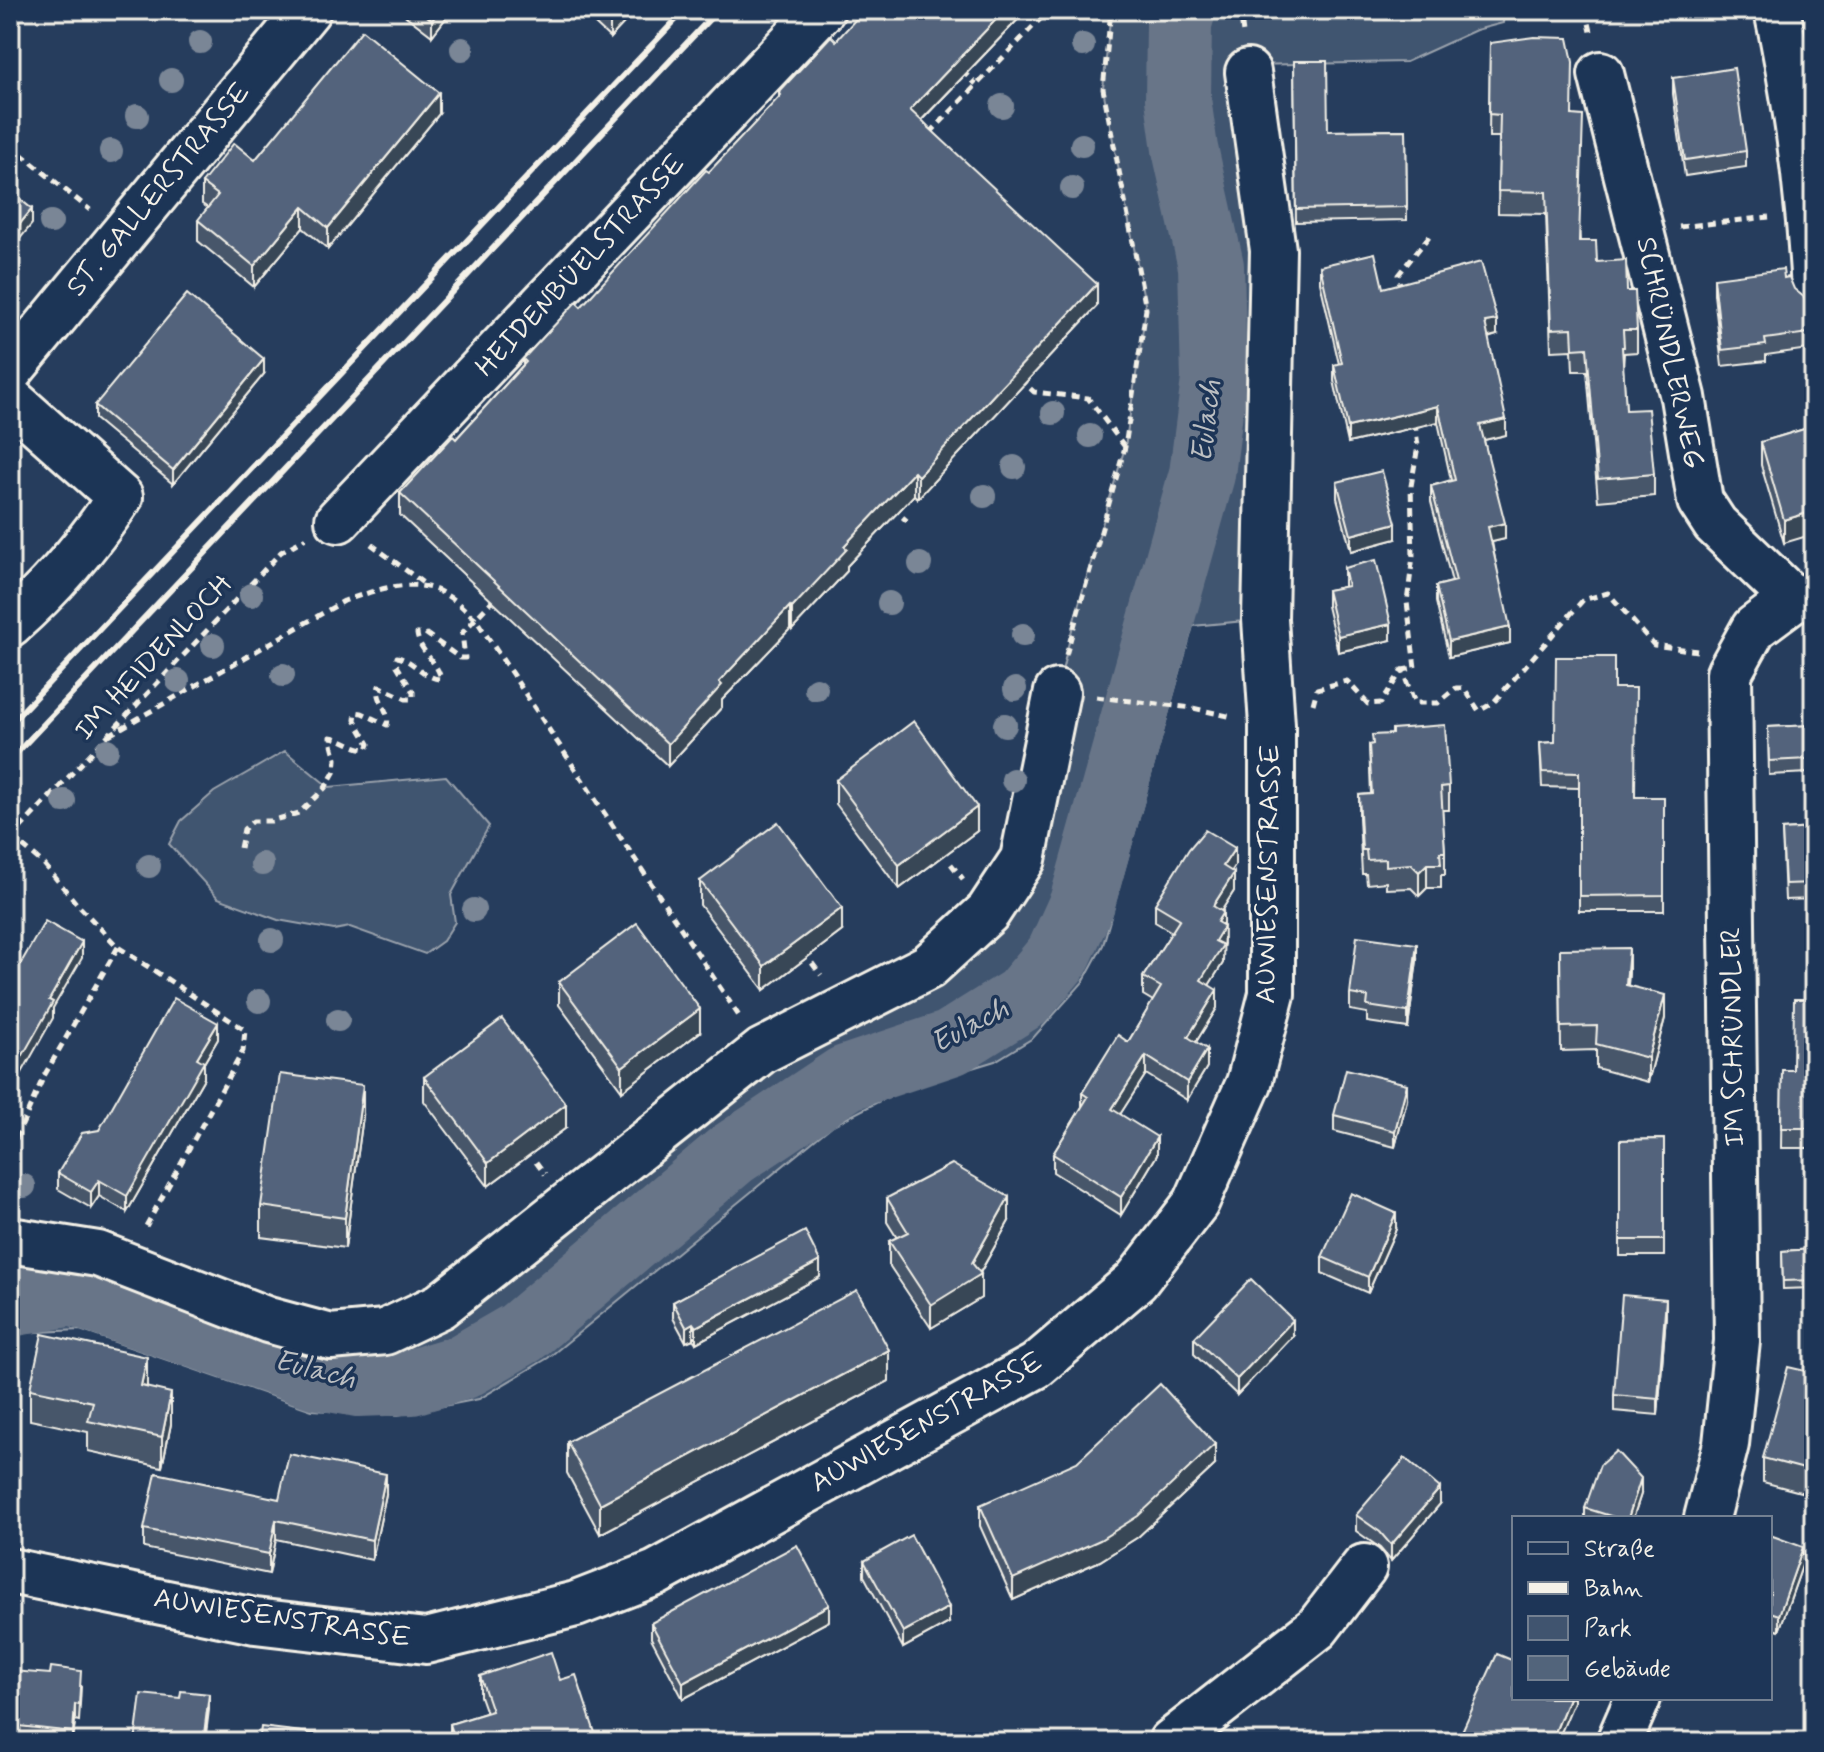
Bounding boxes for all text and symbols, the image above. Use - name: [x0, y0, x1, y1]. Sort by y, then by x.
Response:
- street label: ST. GALLERSTRASSE: [58, 75, 260, 305]
- street label: HEIDENBÜELSTRASSE: [468, 147, 694, 385]
- street label: SCHRÜNDLERWEG: [1626, 234, 1712, 472]
- water label: Eulach: [1183, 378, 1231, 464]
- street label: IM HEIDENLOCH: [67, 567, 241, 749]
- street label: AUWIESENSTRASSE: [1248, 744, 1290, 1004]
- street label: IM SCHRÜNDLER: [1714, 927, 1754, 1147]
- water label: Eulach: [924, 989, 1016, 1063]
- water label: Eulach: [270, 1341, 360, 1399]
- street label: AUWIESENSTRASSE: [805, 1344, 1049, 1502]
- legend: [1512, 1516, 1772, 1700]
- text: Straße: [1584, 1534, 1655, 1565]
- text: Bahn: [1584, 1574, 1643, 1605]
- street label: AUWIESENSTRASSE: [151, 1580, 413, 1658]
- text: Park: [1584, 1614, 1632, 1645]
- text: Gebäude: [1584, 1654, 1671, 1685]

